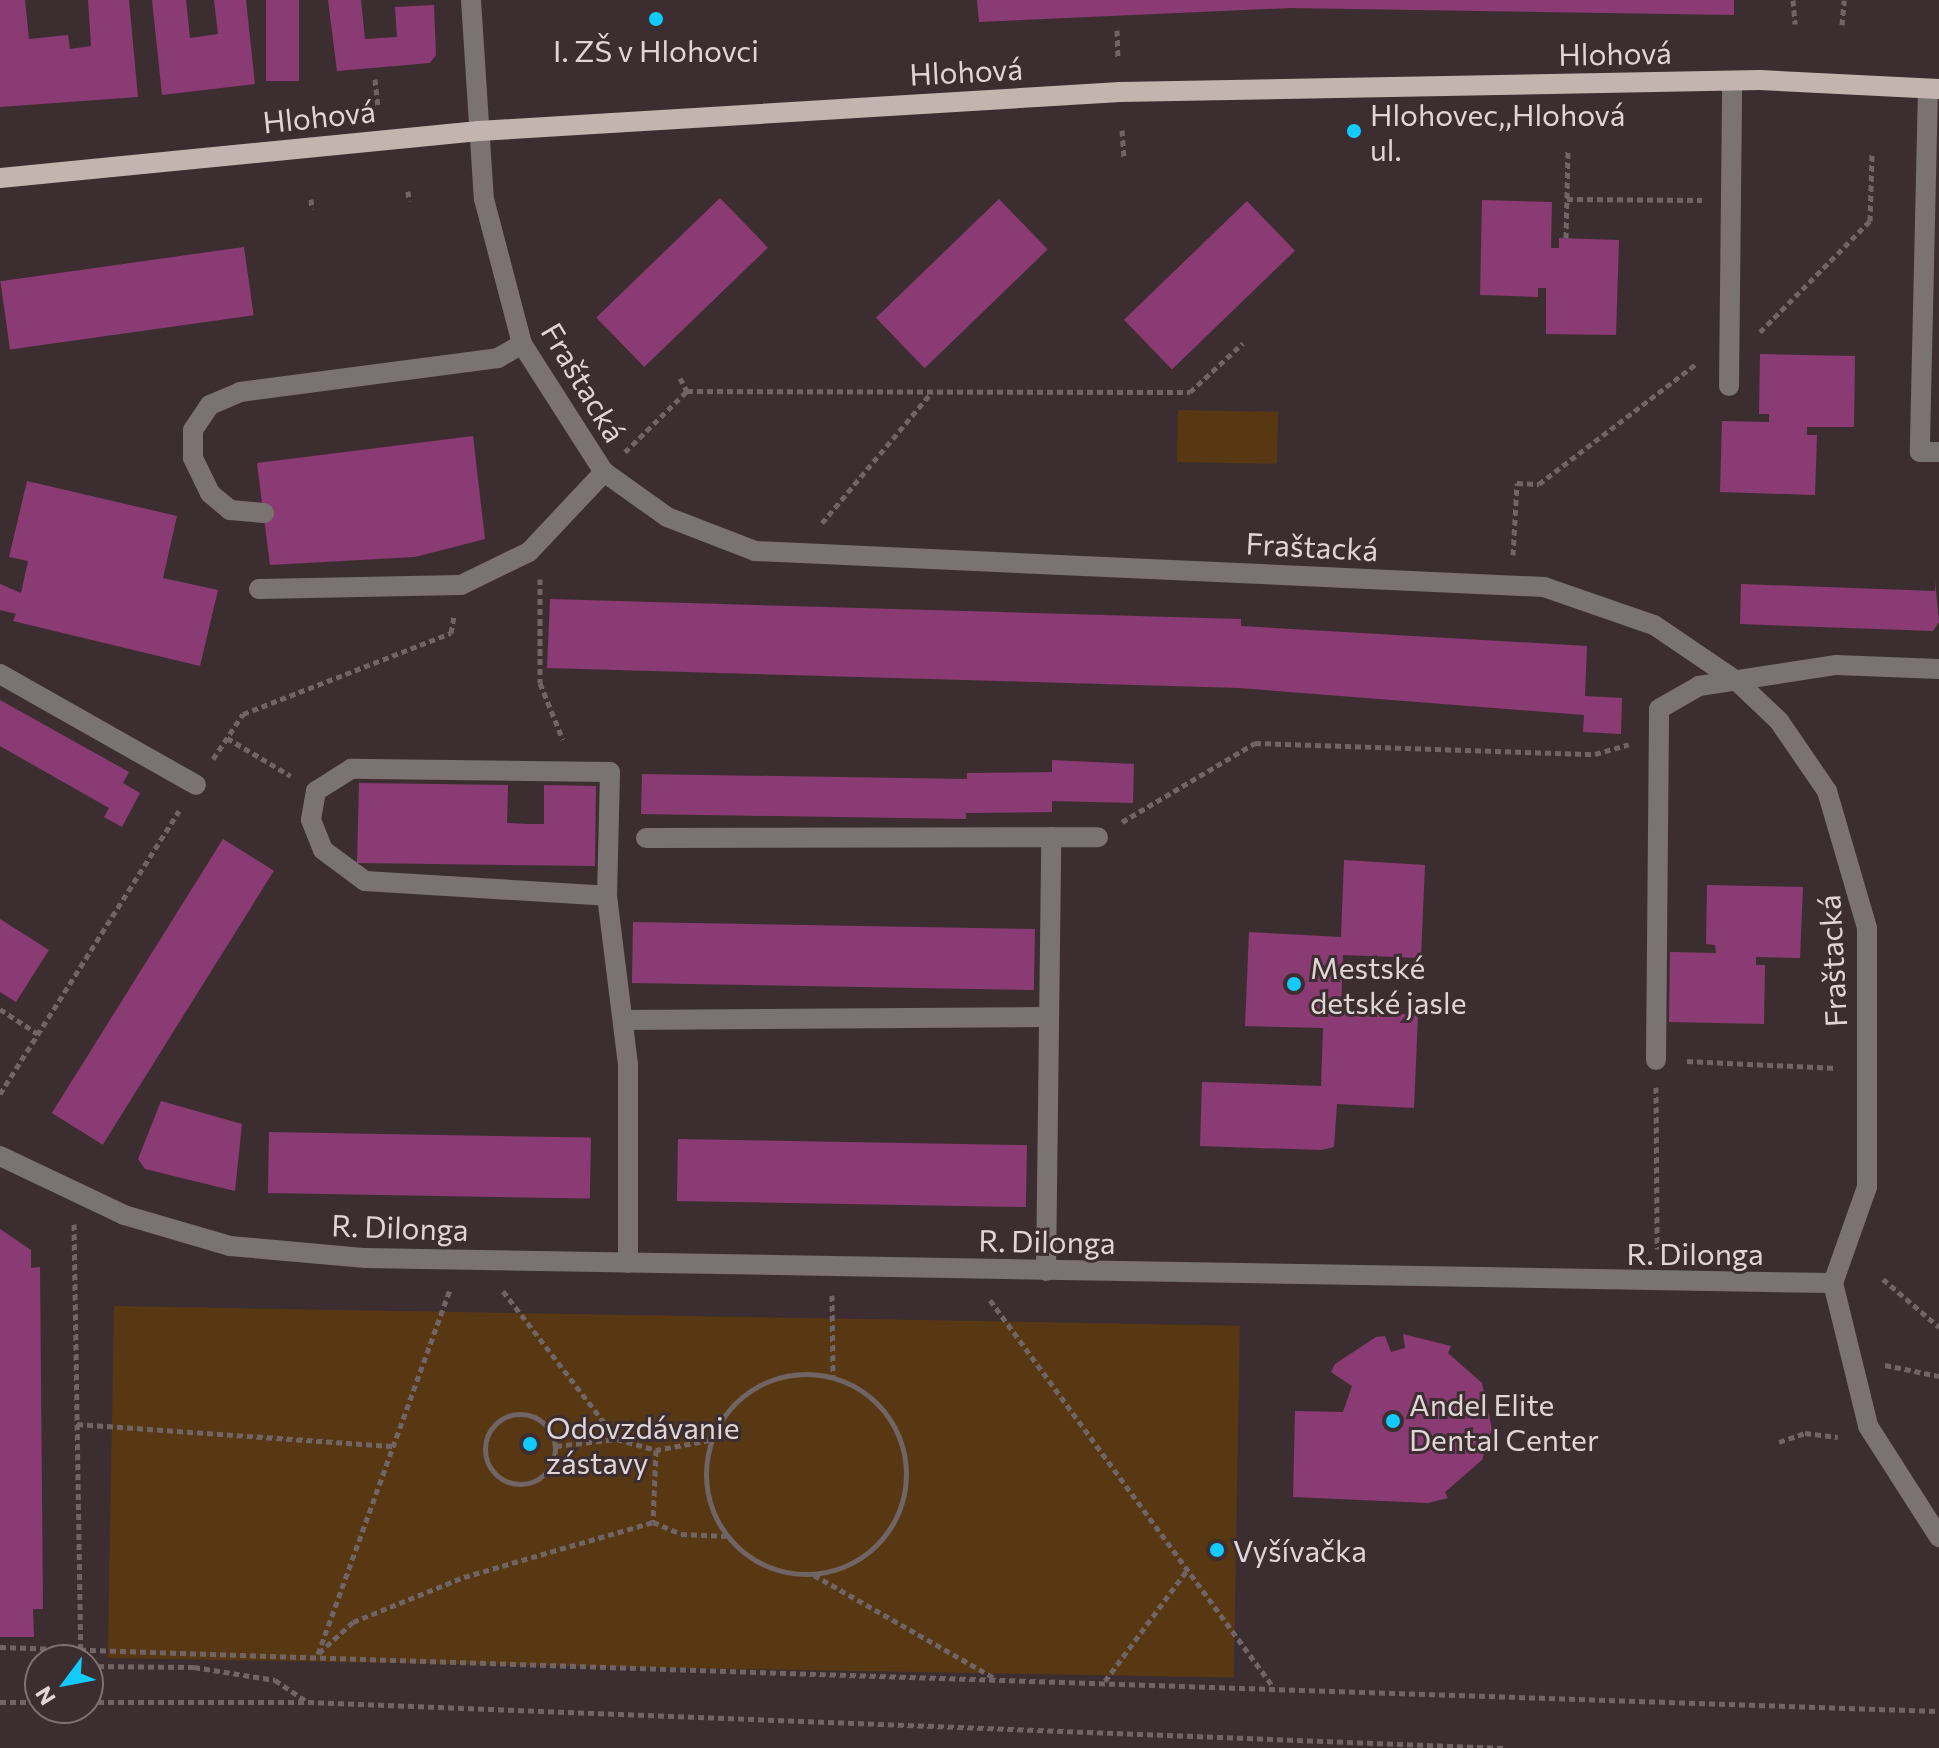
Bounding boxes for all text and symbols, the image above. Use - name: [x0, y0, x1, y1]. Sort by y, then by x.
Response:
- marker: I. ZŠ v Hlohovci: [647, 10, 665, 28]
- place label: I. ZŠ v Hlohovci: [553, 32, 759, 68]
- street label: Hlohová: [1558, 34, 1672, 72]
- street label: Hlohová: [909, 50, 1023, 92]
- street label: Hlohová: [261, 92, 377, 140]
- place label: Hlohovec,,Hlohová ul.: [1370, 96, 1625, 166]
- marker: Hlohovec,,Hlohová ul.: [1345, 122, 1363, 140]
- street label: Fraštacká: [534, 316, 634, 448]
- street label: Fraštacká: [1245, 525, 1379, 567]
- street label: Fraštacká: [1811, 894, 1853, 1028]
- place label: Mestské detské jasle: [1310, 949, 1466, 1020]
- marker: Mestské detské jasle: [1285, 975, 1303, 993]
- street label: R. Dilonga: [331, 1207, 469, 1247]
- street label: R. Dilonga: [978, 1222, 1116, 1260]
- street label: R. Dilonga: [1626, 1235, 1764, 1271]
- place label: Andel Elite Dental Center: [1409, 1386, 1599, 1456]
- place label: Odovzdávanie zástavy: [546, 1409, 740, 1480]
- marker: Andel Elite Dental Center: [1384, 1412, 1402, 1430]
- marker: Odovzdávanie zástavy: [521, 1435, 539, 1453]
- place label: Vyšívačka: [1233, 1532, 1367, 1568]
- marker: Vyšívačka: [1208, 1541, 1226, 1559]
- north arrow: [24, 1644, 104, 1724]
- text: N: [29, 1682, 61, 1710]

